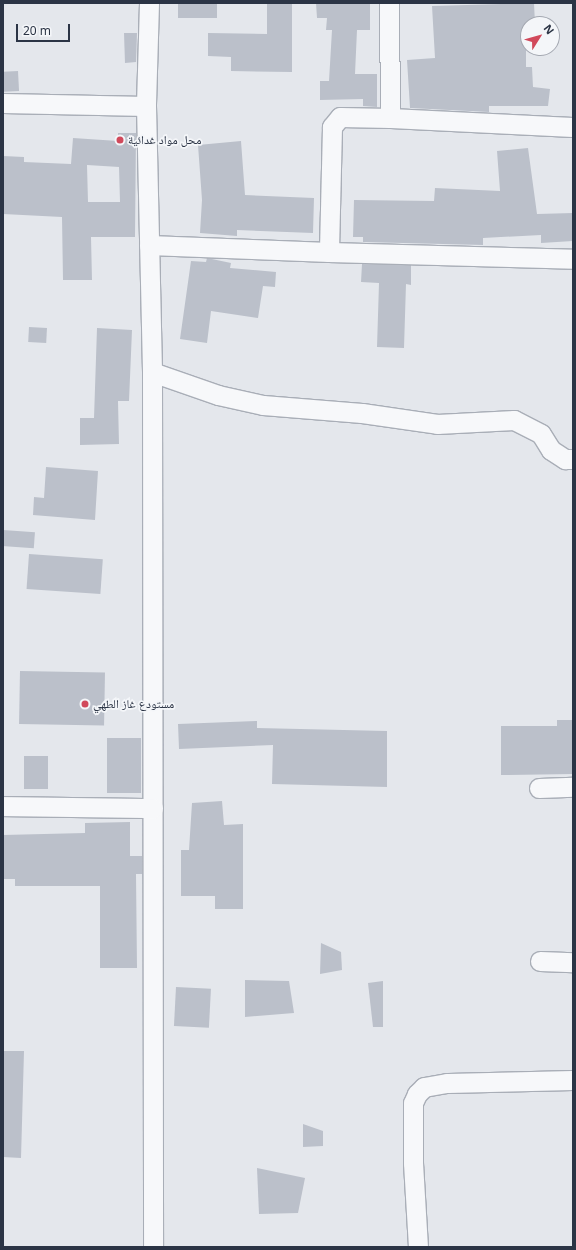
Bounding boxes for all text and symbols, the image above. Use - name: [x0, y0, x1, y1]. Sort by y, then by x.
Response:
- scale bar: [18, 16, 72, 42]
- north arrow: [520, 16, 560, 56]
- text: N: [540, 21, 558, 37]
- text: 20 m: [23, 22, 51, 39]
- place label: محل مواد غدائية: [128, 133, 201, 147]
- marker: محل مواد غدائية: [115, 135, 125, 145]
- place label: مستودع غاز الطهي: [93, 697, 174, 711]
- marker: مستودع غاز الطهي: [80, 699, 90, 709]

